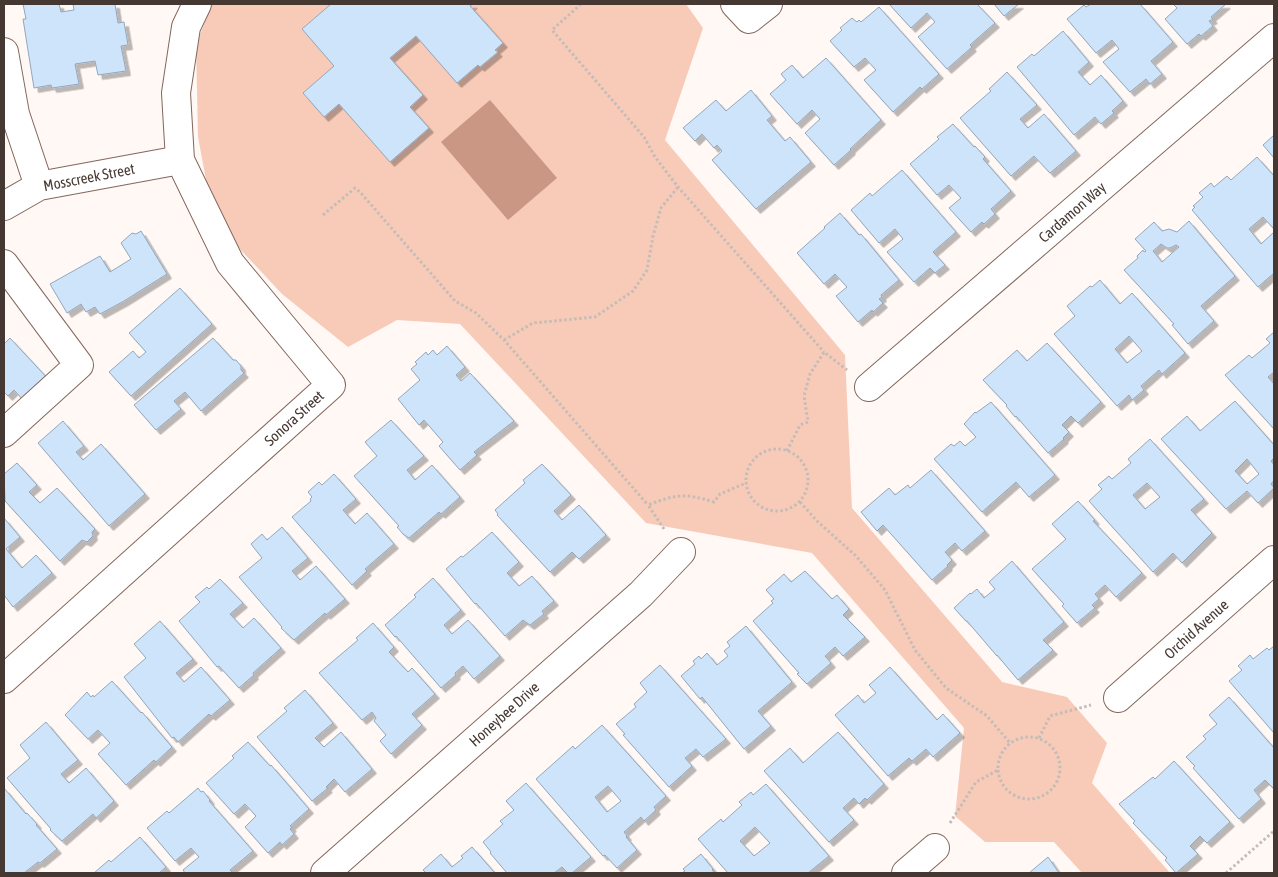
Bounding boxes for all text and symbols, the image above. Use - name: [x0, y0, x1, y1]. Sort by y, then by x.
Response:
- street label: Mosscreek Street: [42, 160, 136, 194]
- street label: Cardamon Way: [1035, 178, 1109, 246]
- street label: Sonora Street: [261, 387, 327, 449]
- street label: Orchid Avenue: [1161, 596, 1232, 662]
- street label: Honeybee Drive: [466, 678, 542, 750]

